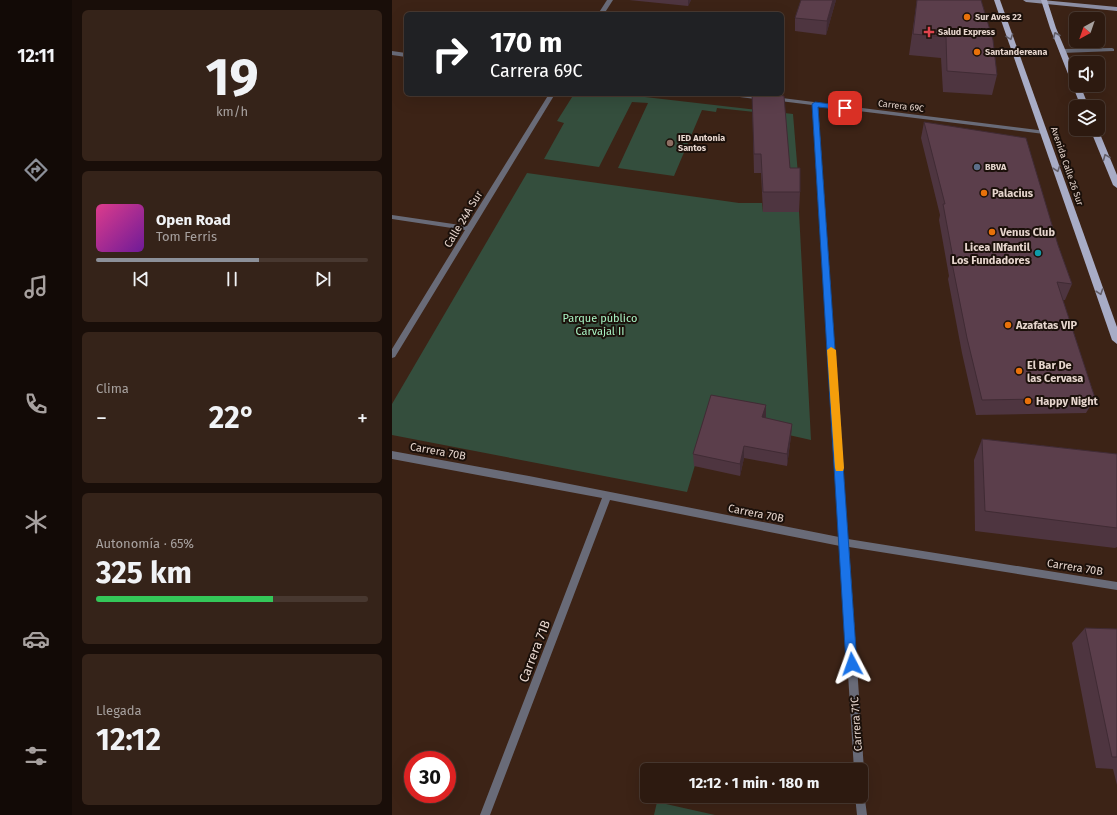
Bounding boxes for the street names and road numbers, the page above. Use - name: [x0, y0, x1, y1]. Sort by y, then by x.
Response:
- street label: Carrera 69C: [877, 98, 925, 114]
- street label: Avenida Calle 26 Sur: [1049, 125, 1085, 207]
- street label: Calle 24A Sur: [441, 188, 486, 250]
- street label: Carrera 70B: [409, 440, 467, 463]
- street label: Carrera 70B: [727, 502, 785, 525]
- street label: Carrera 70B: [1046, 557, 1104, 578]
- street label: Carrera 71B: [516, 618, 553, 684]
- street label: Carrera 71C: [848, 696, 865, 752]

